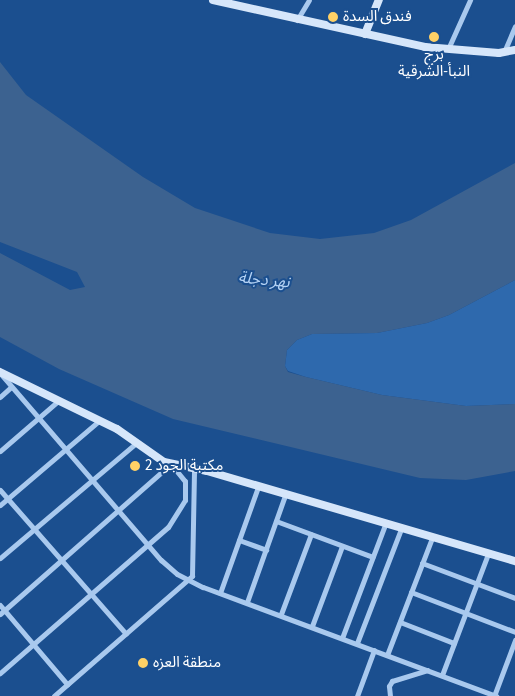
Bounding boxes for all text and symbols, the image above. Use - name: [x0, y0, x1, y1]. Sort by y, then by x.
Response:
- place label: فندق السدة: [343, 8, 412, 26]
- marker: فندق السدة: [327, 11, 339, 23]
- marker: برج النبأ-الشرقية: [428, 31, 440, 43]
- place label: برج النبأ-الشرقية: [398, 45, 470, 80]
- water label: نهر دجلة: [237, 268, 291, 292]
- place label: مكتبة الجود 2: [145, 457, 223, 475]
- marker: مكتبة الجود 2: [129, 460, 141, 472]
- place label: منطقة العزه: [153, 654, 221, 672]
- marker: منطقة العزه: [137, 657, 149, 669]

